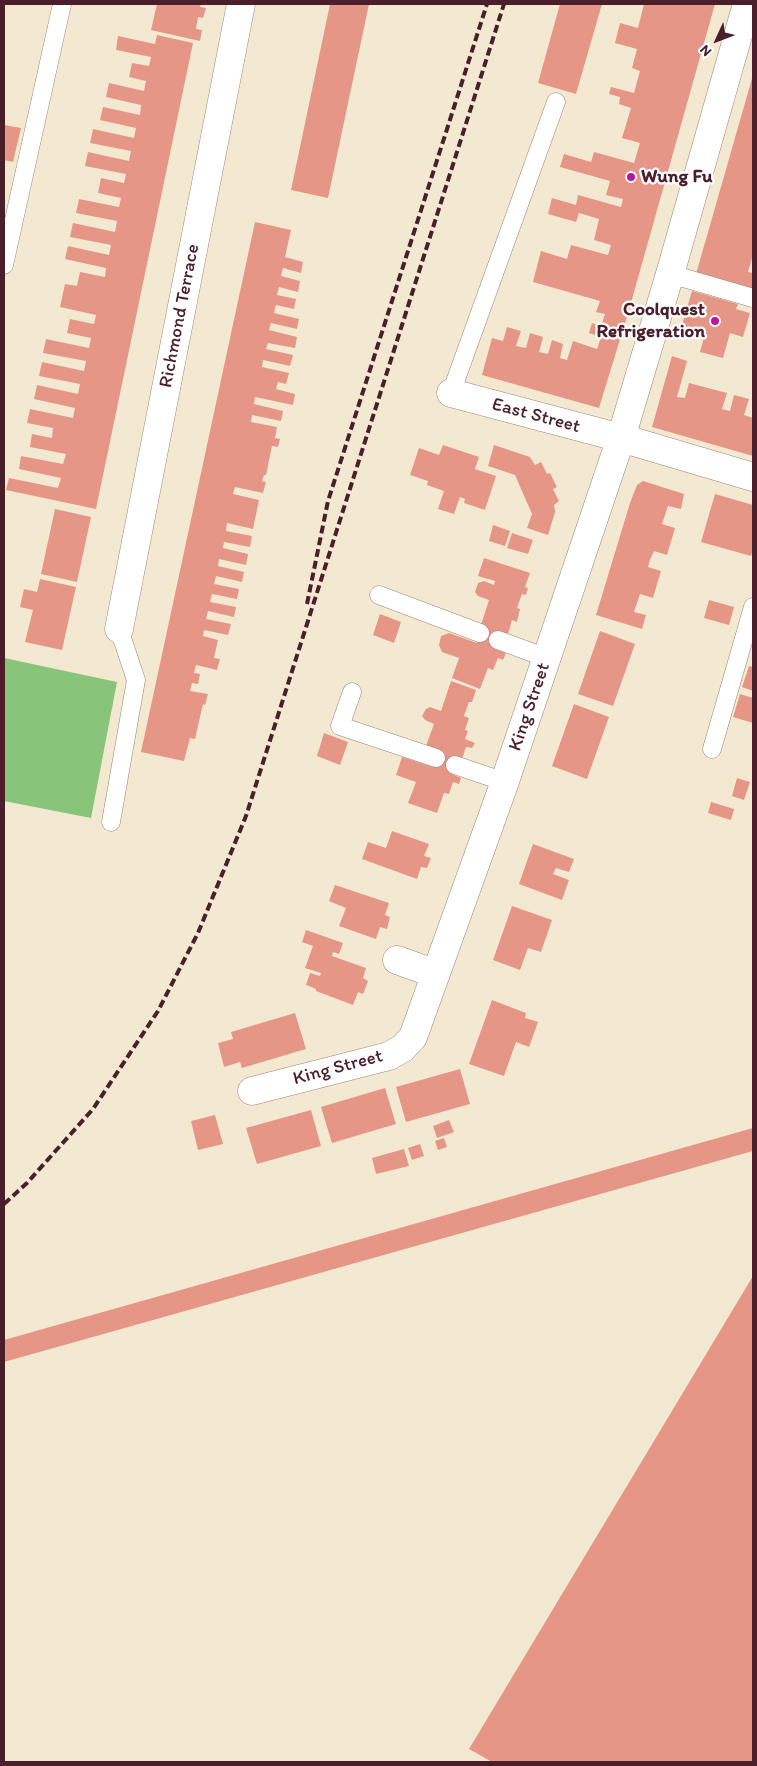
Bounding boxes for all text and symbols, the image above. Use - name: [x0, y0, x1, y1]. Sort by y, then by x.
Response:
- north arrow: [692, 15, 742, 65]
- text: N: [696, 41, 715, 60]
- place label: Wung Fu: [641, 166, 712, 188]
- marker: Wung Fu: [625, 171, 637, 183]
- street label: Richmond Terrace: [155, 242, 205, 390]
- place label: Coolquest Refrigeration: [597, 299, 705, 343]
- marker: Coolquest Refrigeration: [709, 315, 721, 327]
- street label: East Street: [489, 393, 583, 439]
- street label: King Street: [504, 660, 556, 754]
- street label: King Street: [291, 1045, 385, 1091]

